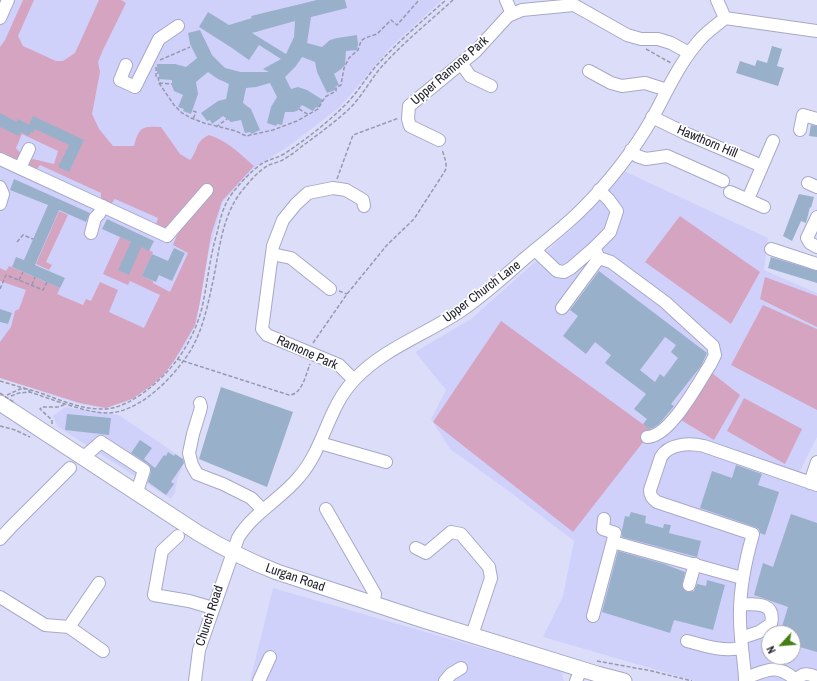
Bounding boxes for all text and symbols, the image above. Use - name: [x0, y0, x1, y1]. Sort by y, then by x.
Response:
- street label: Upper Ramone Park: [408, 33, 492, 109]
- street label: Hawthorn Hill: [675, 122, 739, 162]
- street label: Upper Church Lane: [440, 258, 524, 326]
- street label: Ramone Park: [274, 333, 340, 373]
- street label: Lurgan Road: [263, 561, 327, 595]
- street label: Church Road: [193, 584, 227, 648]
- north arrow: [761, 625, 801, 665]
- text: N: [763, 644, 779, 656]

